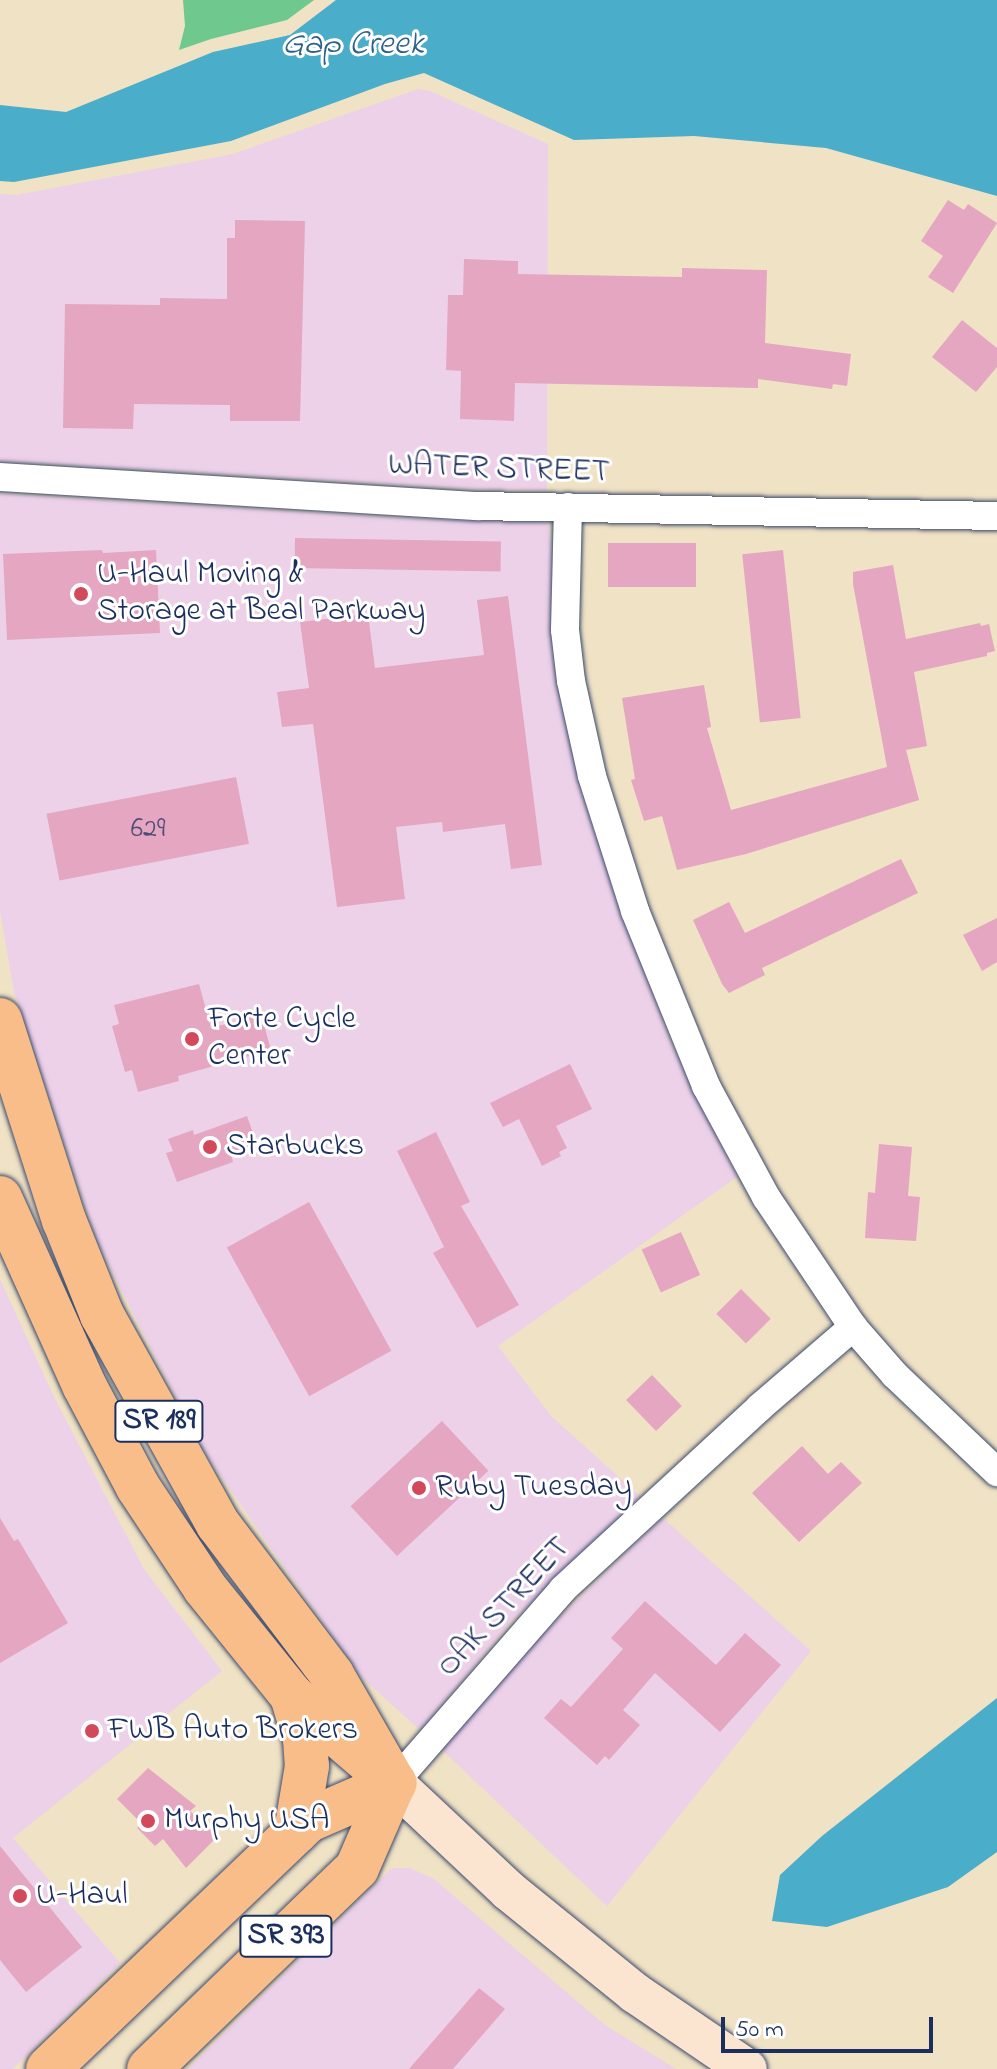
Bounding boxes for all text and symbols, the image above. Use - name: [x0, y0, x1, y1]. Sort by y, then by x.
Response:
- water label: Gap Creek: [282, 26, 424, 66]
- street label: WATER STREET: [388, 447, 610, 493]
- place label: U-Haul Moving & Storage at Beal Parkway: [97, 557, 425, 632]
- marker: U-Haul Moving & Storage at Beal Parkway: [72, 585, 90, 603]
- house number: 629: [131, 813, 165, 847]
- place label: Forte Cycle Center: [208, 1002, 356, 1077]
- marker: Forte Cycle Center: [183, 1030, 201, 1048]
- place label: Starbucks: [226, 1128, 364, 1166]
- marker: Starbucks: [201, 1138, 219, 1156]
- road number: SR 189: [113, 1395, 205, 1447]
- place label: Ruby Tuesday: [435, 1469, 632, 1507]
- marker: Ruby Tuesday: [410, 1479, 428, 1497]
- street label: OAK STREET: [430, 1530, 580, 1686]
- place label: FWB Auto Brokers: [108, 1712, 358, 1750]
- marker: FWB Auto Brokers: [83, 1722, 101, 1740]
- place label: Murphy USA: [164, 1802, 329, 1840]
- marker: Murphy USA: [139, 1812, 157, 1830]
- place label: U-Haul: [36, 1877, 128, 1915]
- marker: U-Haul: [11, 1887, 29, 1905]
- road number: SR 393: [238, 1910, 334, 1962]
- scale bar: [725, 2001, 937, 2051]
- text: 50 m: [735, 2013, 784, 2048]

